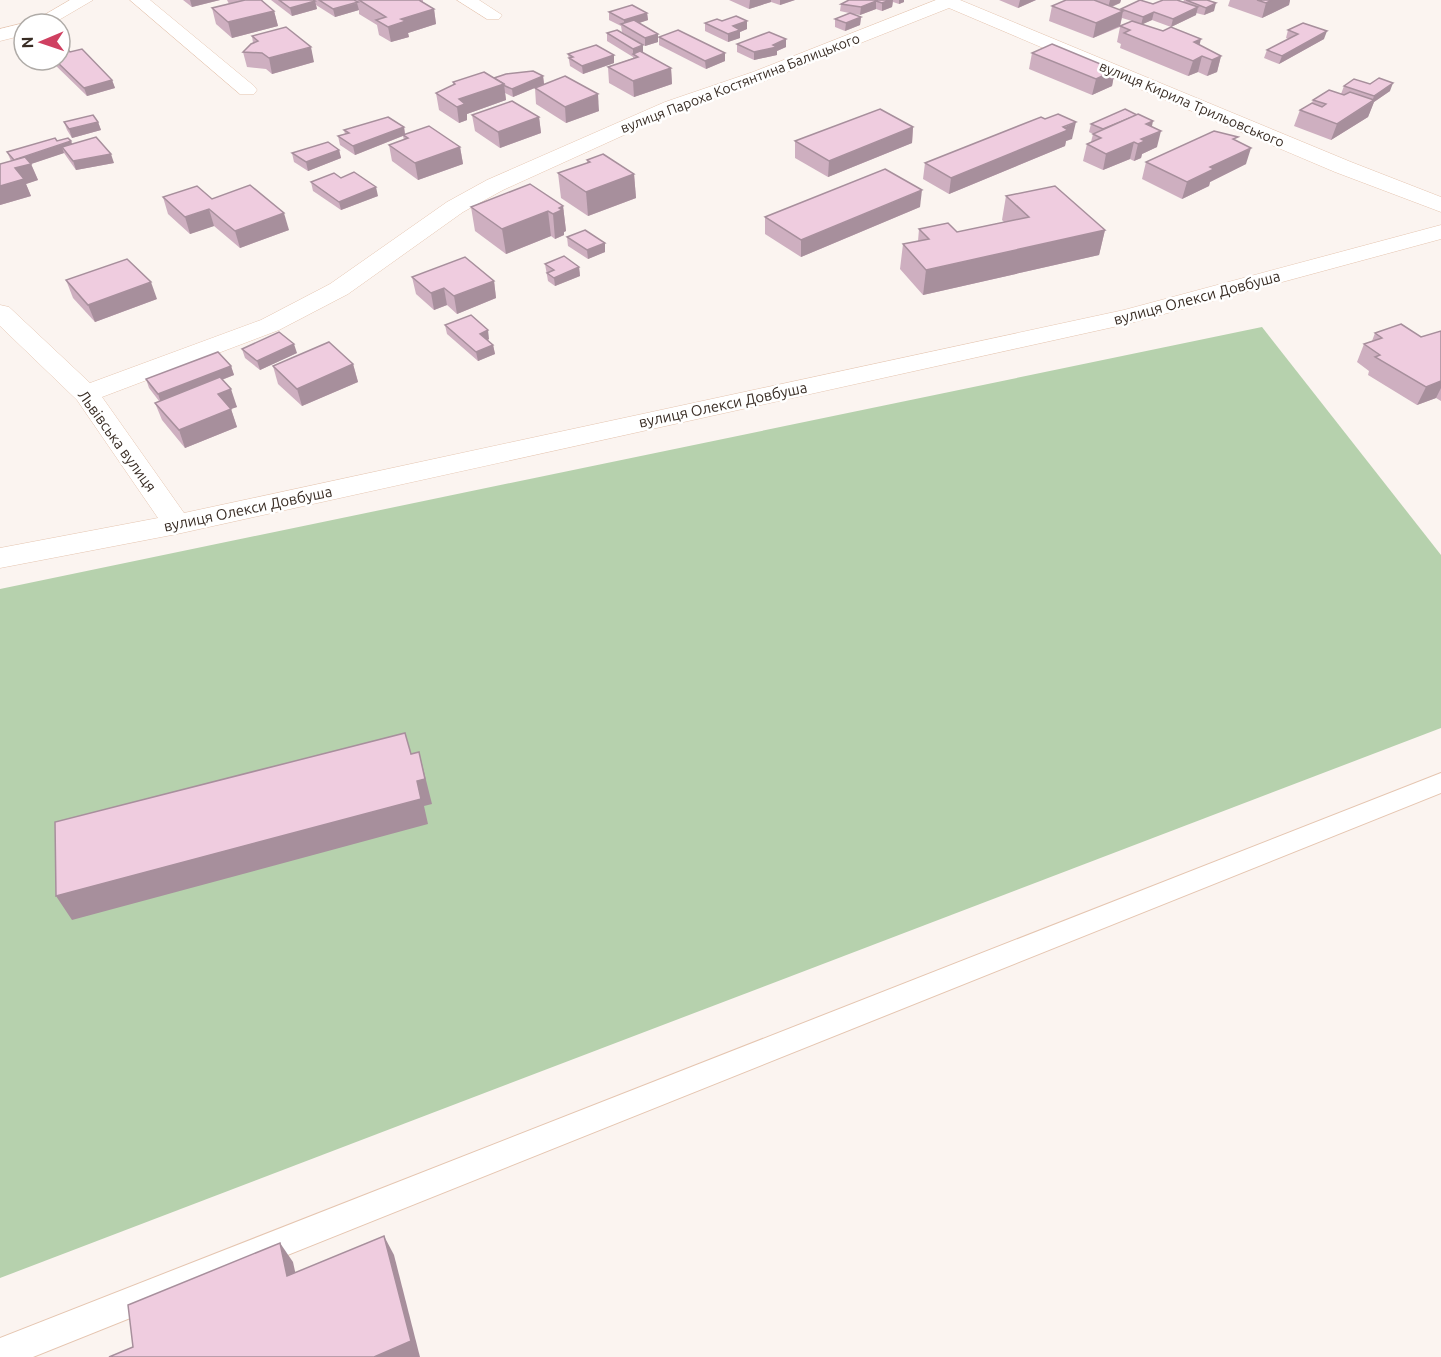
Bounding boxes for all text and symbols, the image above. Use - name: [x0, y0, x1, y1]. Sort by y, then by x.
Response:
- north arrow: [12, 12, 72, 72]
- street label: вулиця Пароха Костянтина Балицького: [618, 30, 862, 136]
- text: N: [18, 36, 36, 49]
- street label: вулиця Кирила Трильовського: [1097, 58, 1287, 150]
- street label: вулиця Олекси Довбуша: [1112, 267, 1282, 328]
- street label: вулиця Олекси Довбуша: [637, 378, 809, 431]
- street label: Львівська вулиця: [75, 386, 160, 495]
- street label: вулиця Олекси Довбуша: [162, 482, 334, 535]

